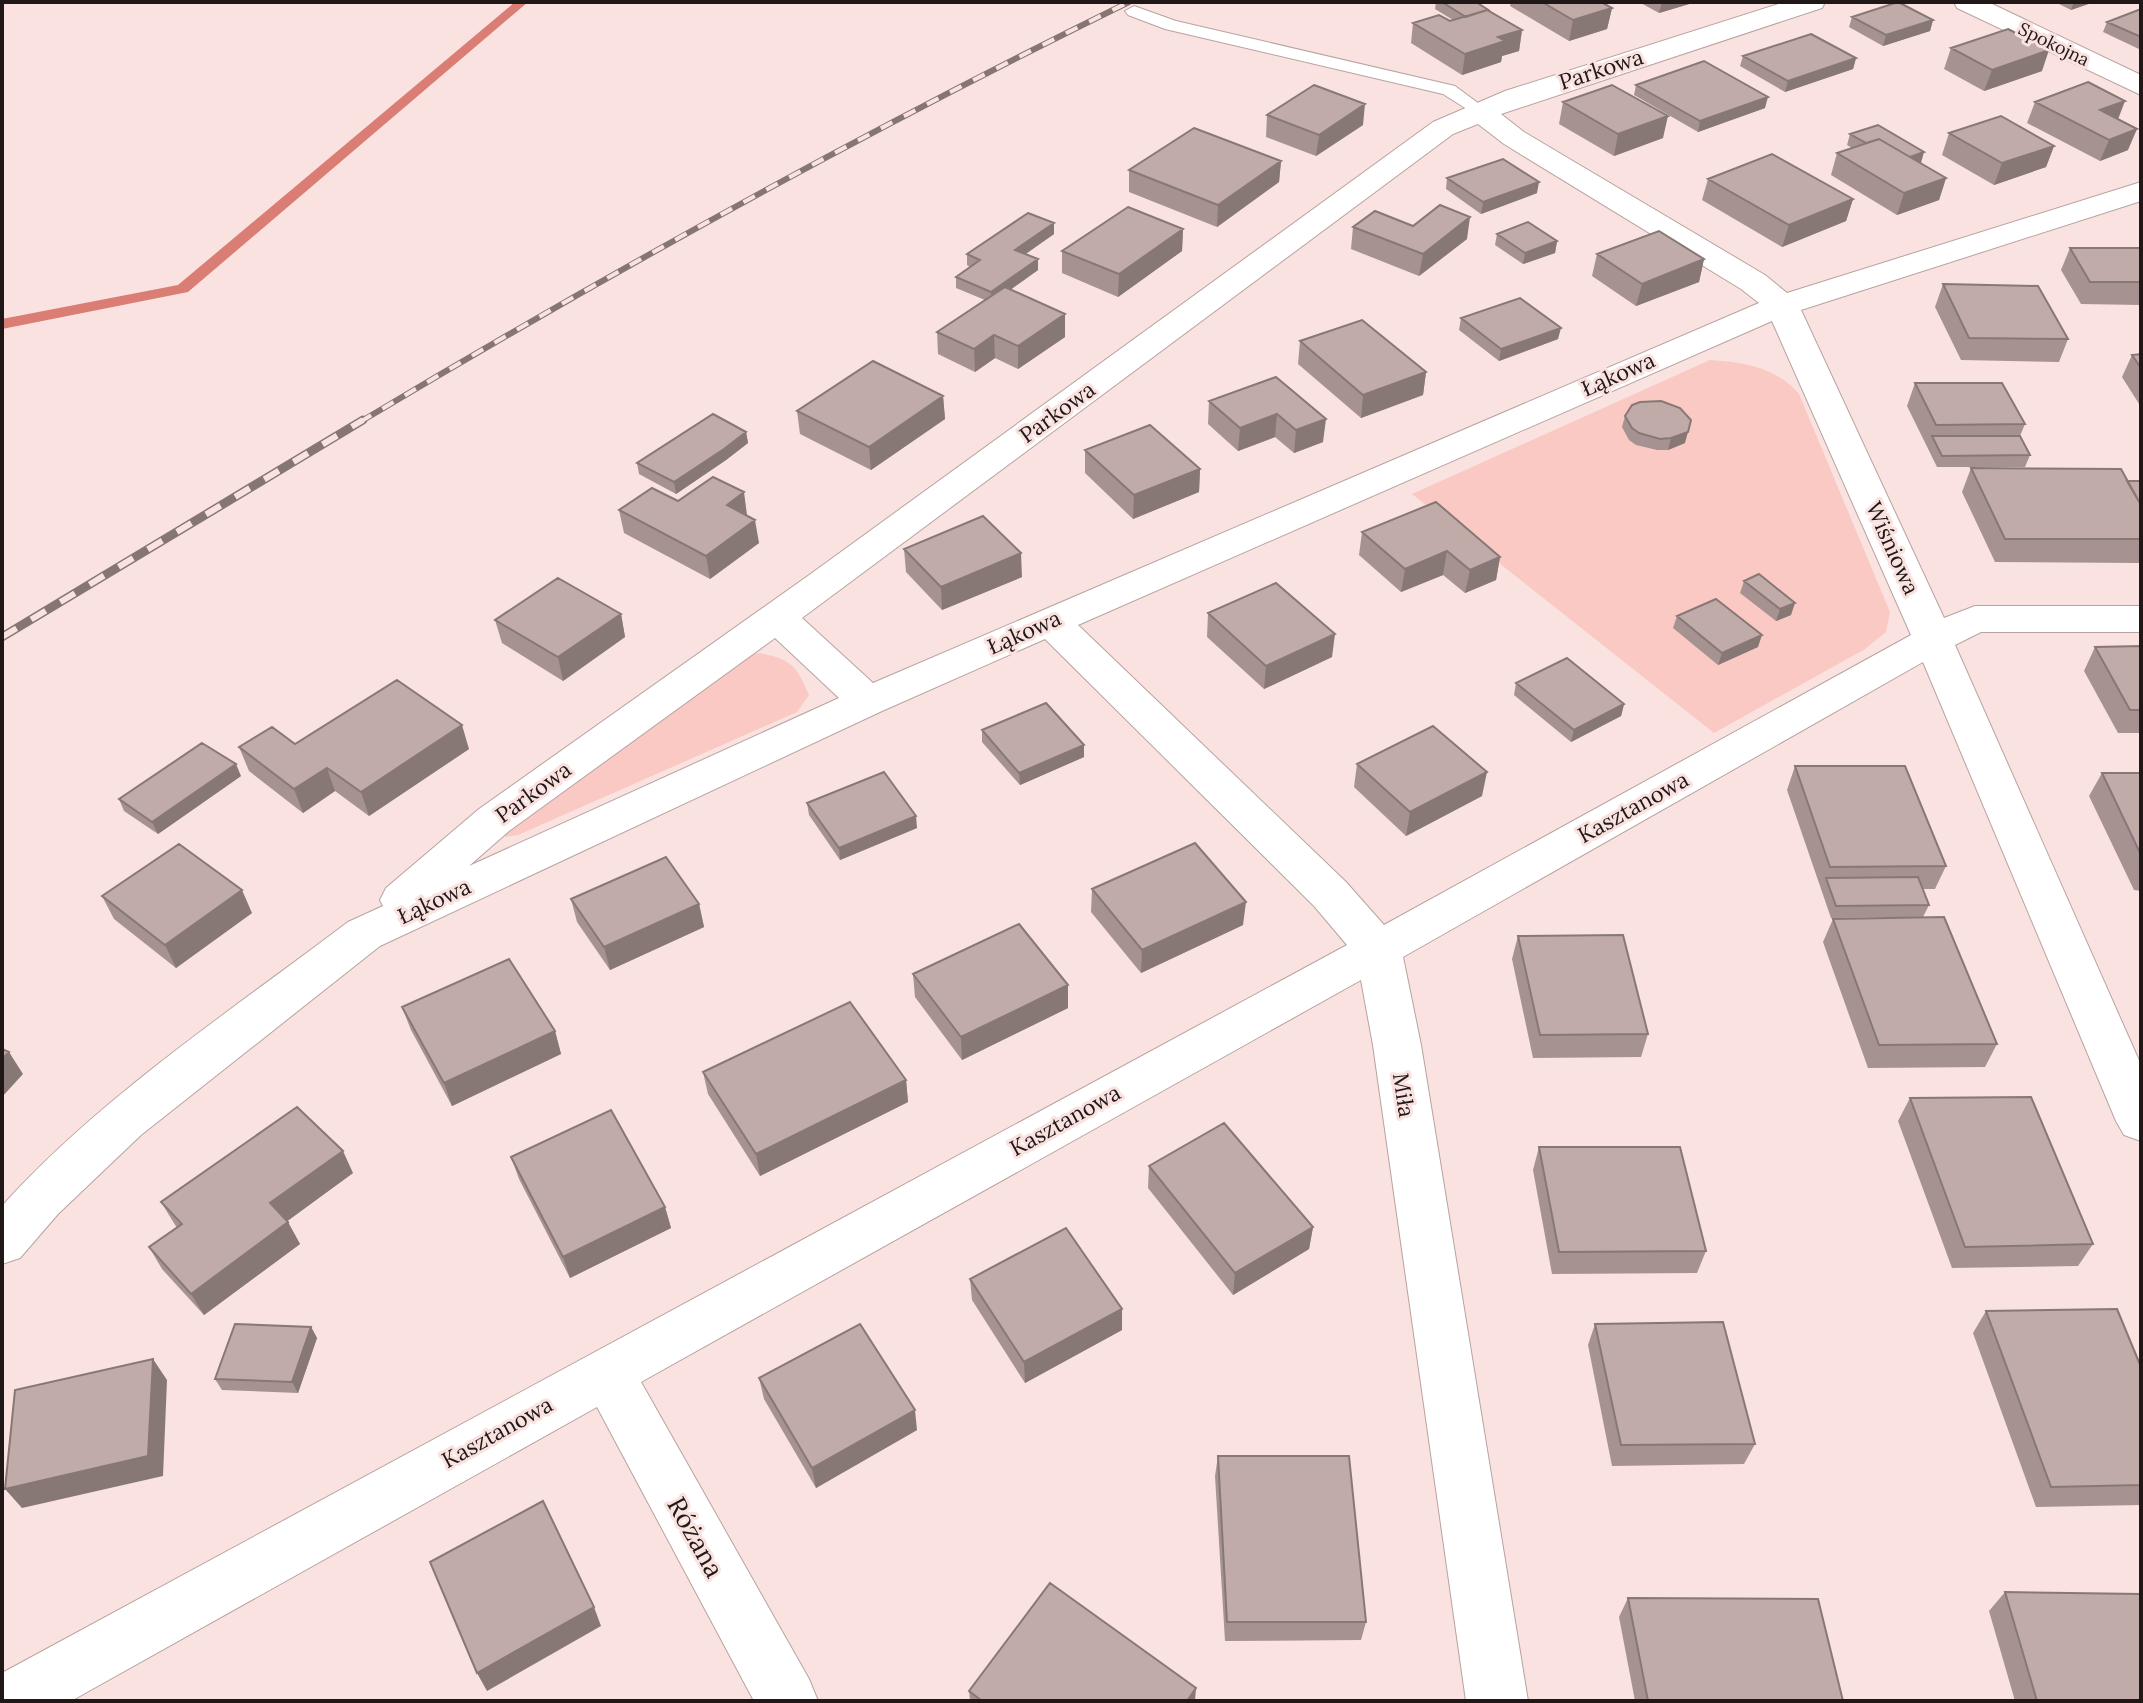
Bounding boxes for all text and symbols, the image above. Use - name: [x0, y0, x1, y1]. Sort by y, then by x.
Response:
- street label: Spokojna: [2015, 17, 2093, 71]
- street label: Parkowa: [1555, 42, 1647, 96]
- street label: Łąkowa: [1577, 345, 1659, 403]
- street label: Parkowa: [1014, 375, 1100, 449]
- street label: Wiśniowa: [1860, 497, 1926, 599]
- street label: Łąkowa: [983, 603, 1065, 661]
- street label: Parkowa: [490, 755, 576, 829]
- street label: Kasztanowa: [1573, 765, 1693, 849]
- street label: Łąkowa: [393, 872, 475, 930]
- street label: Miła: [1387, 1071, 1421, 1119]
- street label: Kasztanowa: [1005, 1078, 1125, 1162]
- street label: Kasztanowa: [437, 1390, 557, 1474]
- street label: Różana: [660, 1491, 732, 1583]

